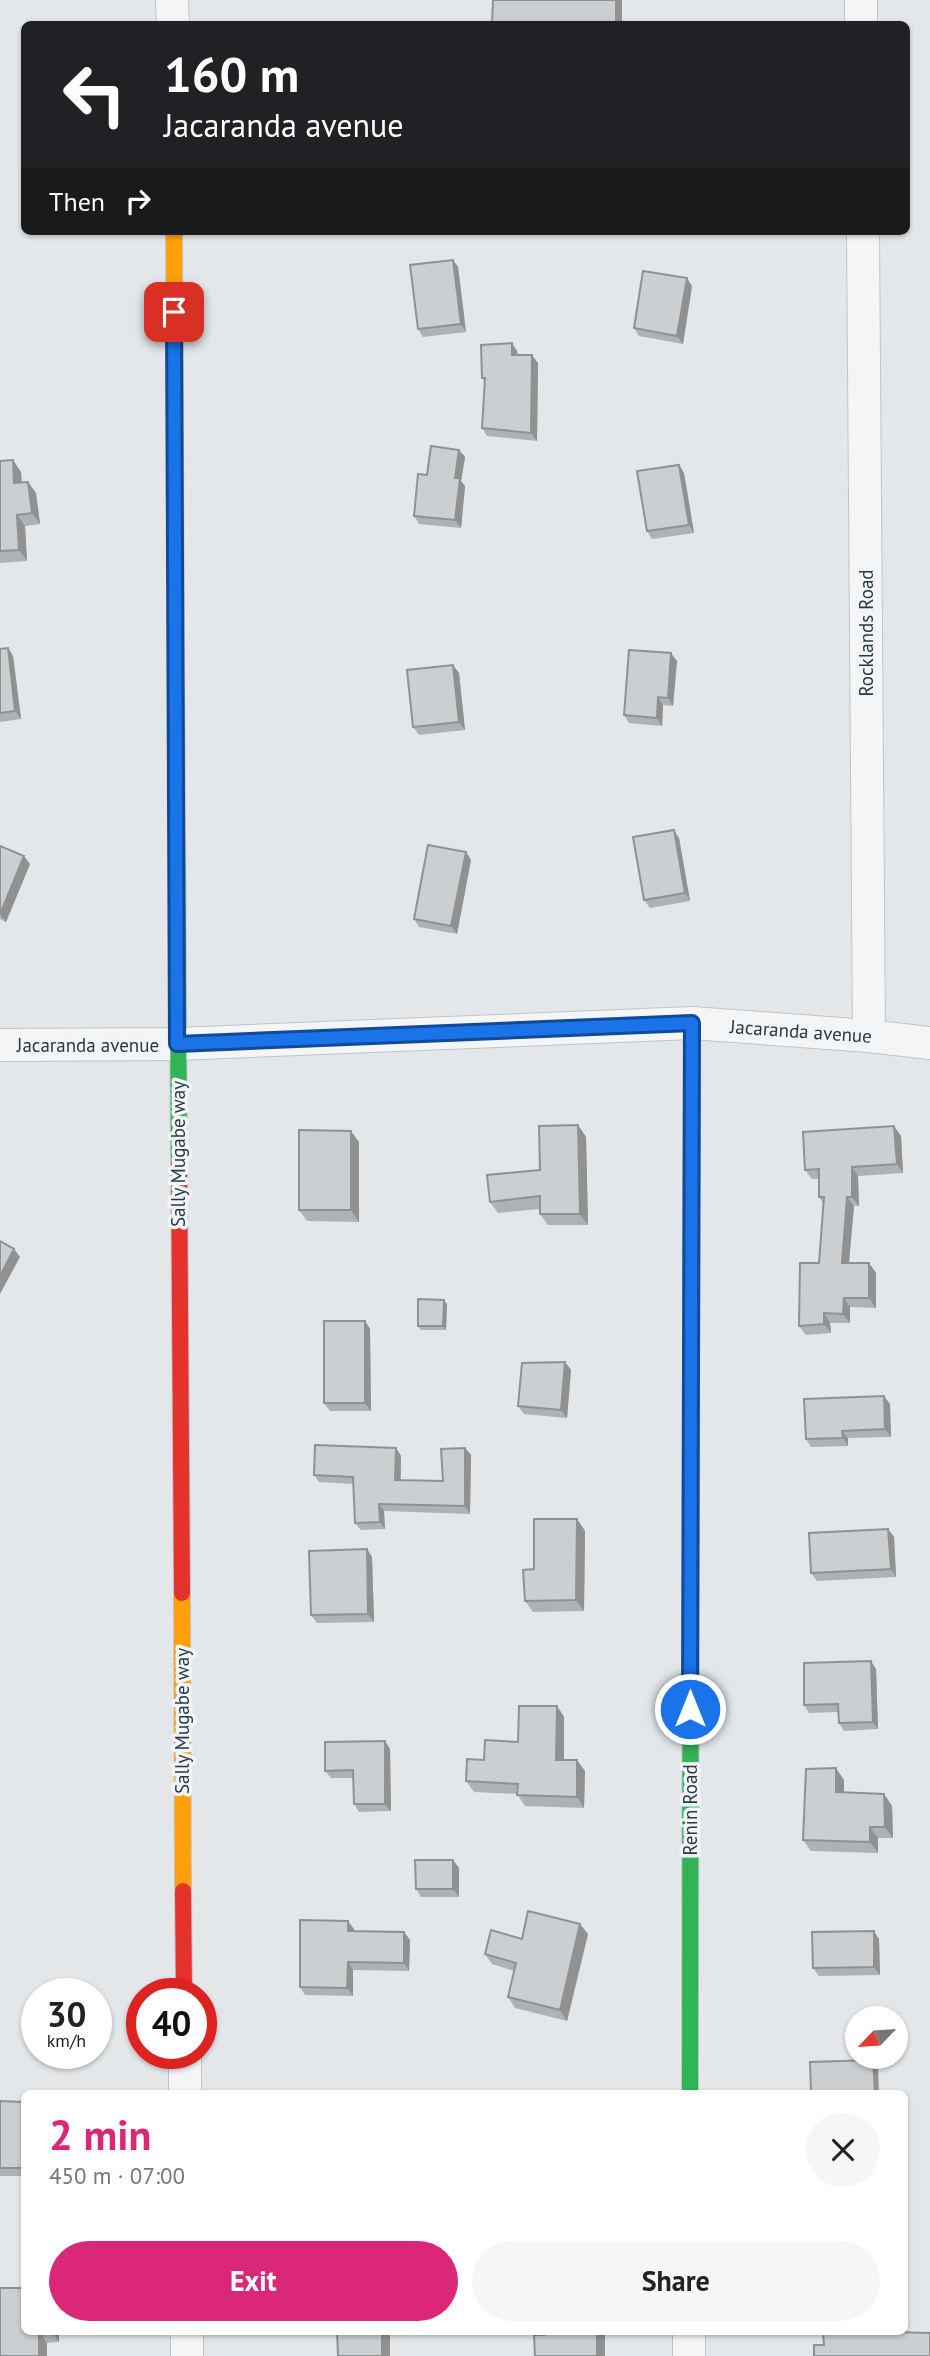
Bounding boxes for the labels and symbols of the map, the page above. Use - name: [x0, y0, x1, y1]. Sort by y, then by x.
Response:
- pin: [144, 282, 204, 342]
- street label: Rocklands Road: [854, 569, 878, 697]
- street label: Jacaranda avenue: [728, 1014, 873, 1048]
- street label: Jacaranda avenue: [16, 1033, 159, 1057]
- street label: Sally Mugabe way: [166, 1081, 190, 1227]
- street label: Sally Mugabe way: [170, 1648, 194, 1794]
- position arrow: [653, 1672, 727, 1746]
- street label: Renin Road: [678, 1764, 702, 1856]
- speed limit sign: 40: [126, 1978, 217, 2069]
- north arrow: [845, 2006, 908, 2068]

